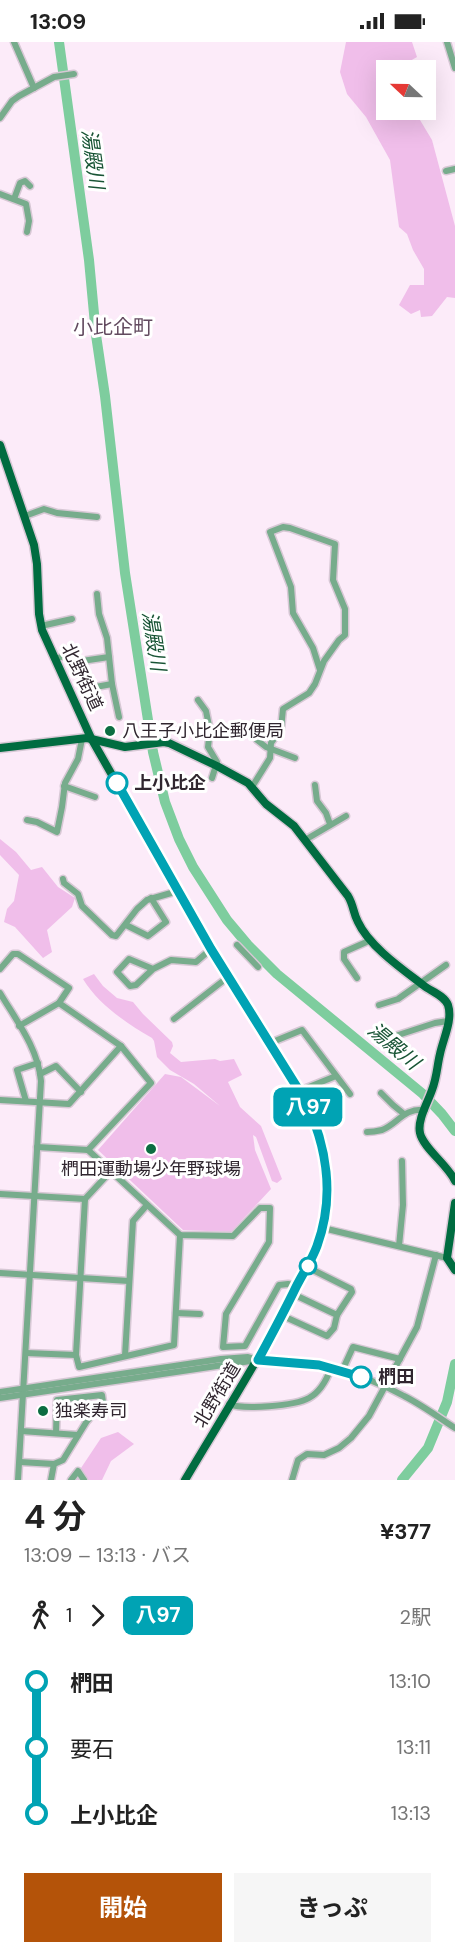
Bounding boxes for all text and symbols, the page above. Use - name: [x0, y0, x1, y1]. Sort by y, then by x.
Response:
- text: 13:09: [30, 7, 86, 36]
- north arrow: [376, 60, 436, 120]
- map controls: [376, 60, 436, 120]
- water label: 湯殿川: [76, 127, 110, 192]
- district label: 小比企町: [73, 314, 153, 340]
- water label: 湯殿川: [136, 609, 172, 675]
- street label: 北野街道: [56, 639, 108, 715]
- place label: 八王子小比企郵便局: [122, 719, 284, 743]
- marker: 八王子小比企郵便局: [103, 724, 117, 738]
- place label: 上小比企: [134, 771, 206, 795]
- marker: 上小比企: [106, 772, 128, 794]
- water label: 湯殿川: [363, 1017, 427, 1077]
- line badge: 八97: [274, 1088, 342, 1126]
- text: 八97: [285, 1093, 331, 1121]
- marker: 椚田運動場少年野球場: [144, 1142, 158, 1156]
- place label: 椚田運動場少年野球場: [61, 1157, 241, 1181]
- unlabelled marker: [299, 1257, 317, 1275]
- street label: 北野街道: [188, 1358, 246, 1432]
- place label: 椚田: [378, 1365, 414, 1389]
- marker: 椚田: [350, 1366, 372, 1388]
- place label: 独楽寿司: [55, 1399, 127, 1423]
- marker: 独楽寿司: [36, 1404, 50, 1418]
- text: 4 分: [24, 1495, 86, 1538]
- text: ¥377: [380, 1517, 431, 1546]
- text: 13:09 – 13:13 · バス: [24, 1542, 191, 1568]
- icon: walk: [24, 1599, 57, 1632]
- icon: forward: [81, 1599, 114, 1632]
- text: 八97: [135, 1601, 181, 1629]
- text: 1: [66, 1602, 72, 1628]
- text: 2駅: [399, 1604, 431, 1630]
- text: 13:10: [389, 1668, 431, 1694]
- text: 椚田: [70, 1669, 114, 1698]
- text: 13:11: [396, 1734, 431, 1760]
- text: 要石: [70, 1735, 114, 1764]
- text: 13:13: [391, 1800, 431, 1826]
- text: 上小比企: [70, 1801, 158, 1830]
- button: 開始: [24, 1873, 222, 1942]
- button: きっぷ: [234, 1873, 431, 1942]

